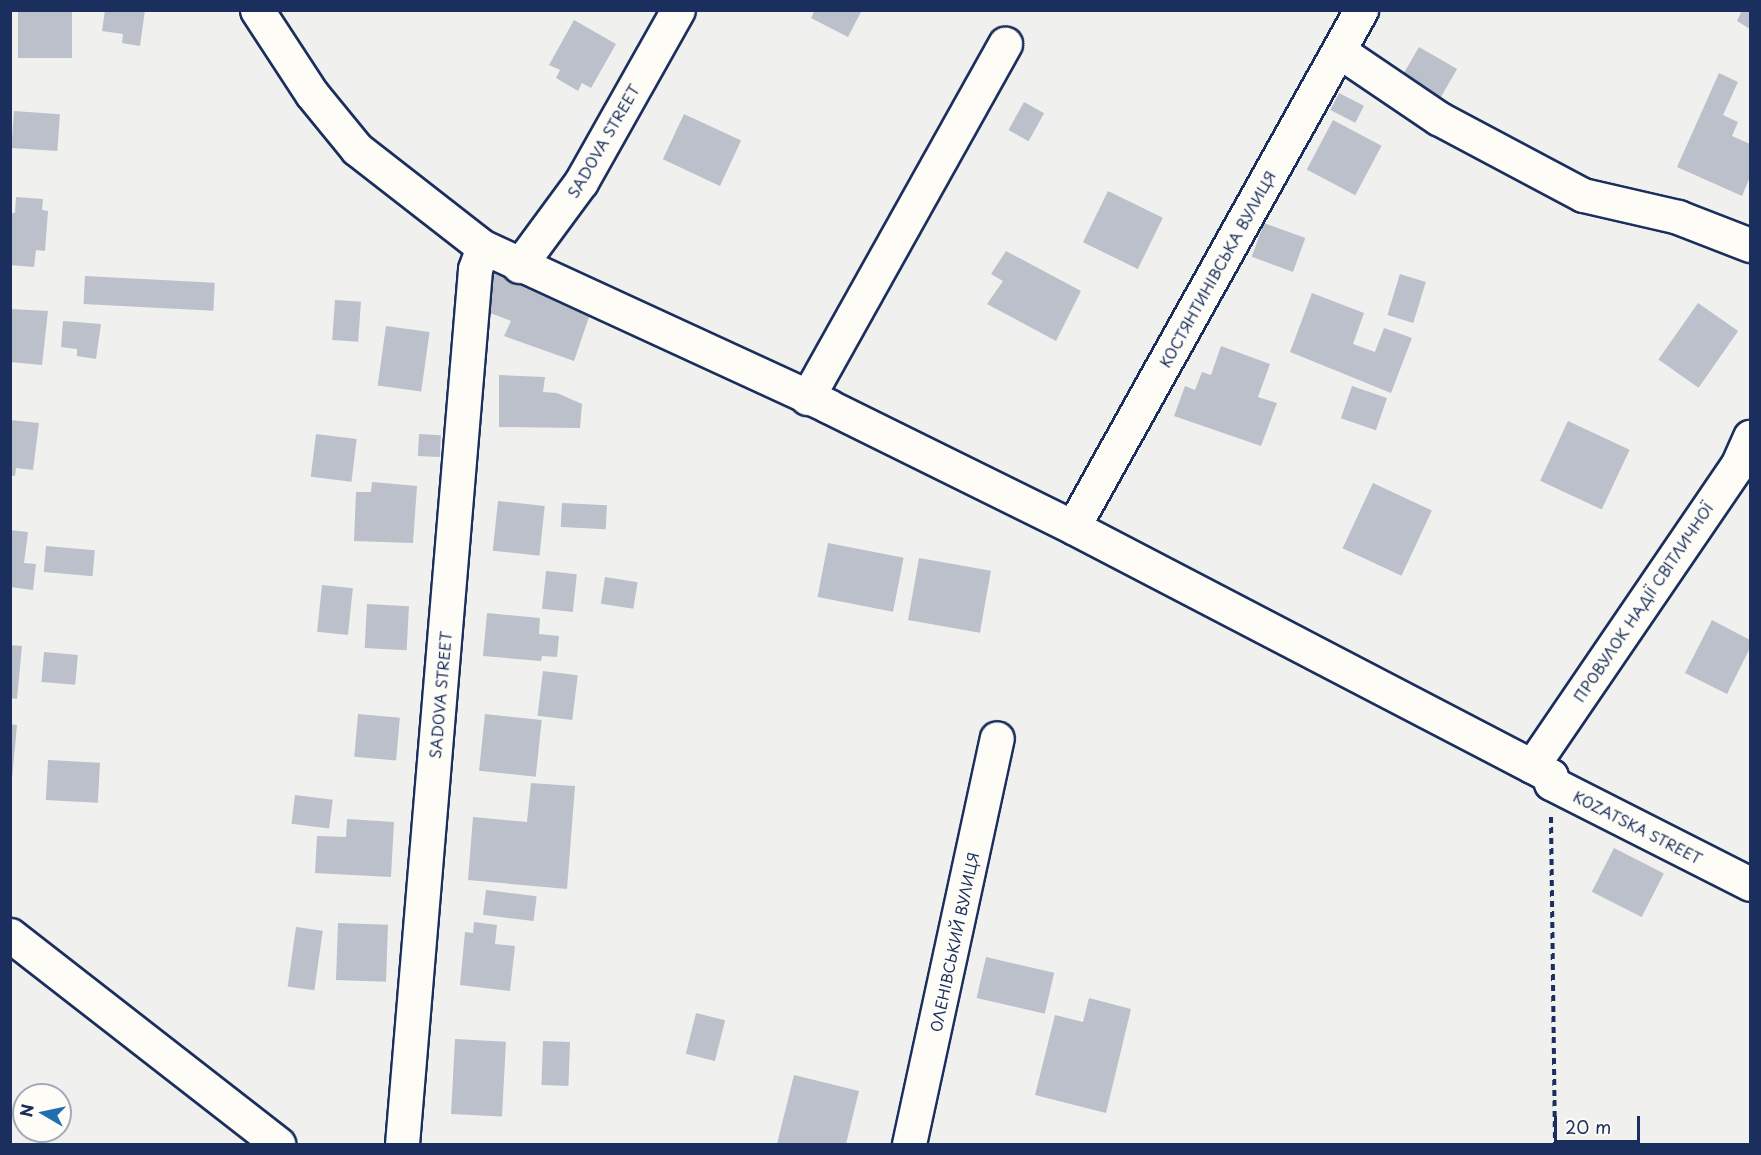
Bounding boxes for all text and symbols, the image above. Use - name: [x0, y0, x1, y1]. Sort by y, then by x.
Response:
- street label: SADOVA STREET: [563, 80, 643, 202]
- street label: КОСТЯНТИНІВСЬКА ВУЛИЦЯ: [1155, 168, 1279, 370]
- street label: ПРОВУЛОК НАДІЇ СВІТЛИЧНОЇ: [1569, 499, 1717, 705]
- street label: SADOVA STREET: [425, 629, 455, 761]
- street label: KOZATSKA STREET: [1569, 786, 1707, 868]
- street label: ОЛЕНІВСЬКИЙ ВУЛИЦЯ: [926, 850, 982, 1034]
- north arrow: [12, 1083, 72, 1143]
- text: N: [13, 1102, 39, 1119]
- scale bar: [1557, 1104, 1642, 1142]
- text: 20 m: [1565, 1113, 1611, 1140]

